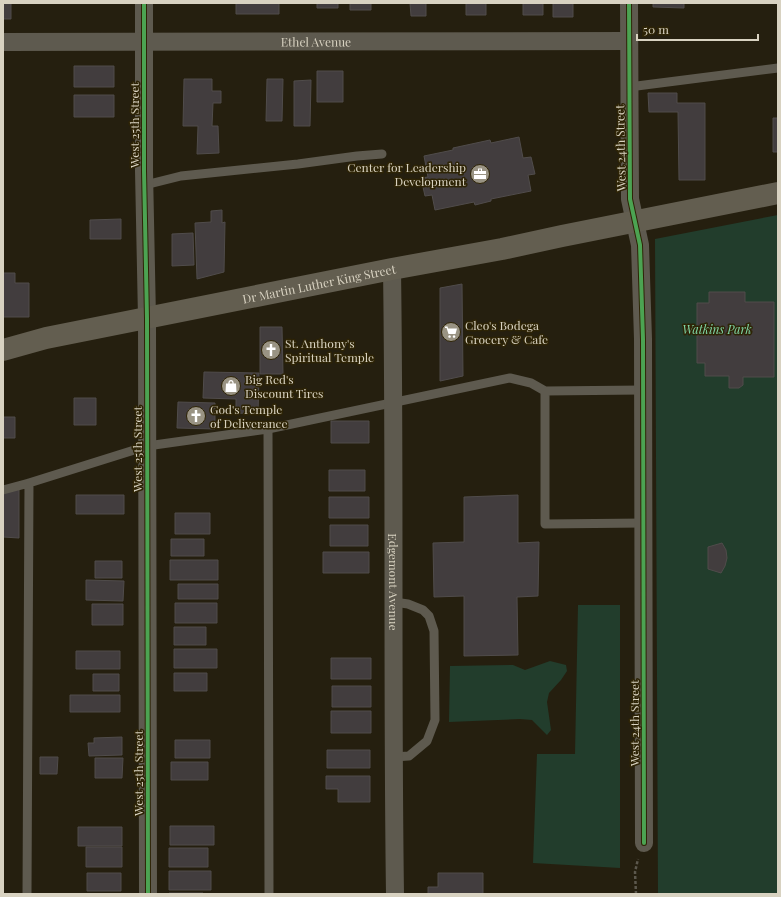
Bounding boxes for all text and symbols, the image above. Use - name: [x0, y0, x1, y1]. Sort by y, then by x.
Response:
- scale bar: [637, 16, 758, 42]
- text: 50 m: [643, 21, 669, 37]
- street label: Ethel Avenue: [281, 33, 351, 50]
- street label: West 25th Street: [126, 81, 142, 169]
- street label: West 24th Street: [611, 104, 629, 192]
- place label: Center for Leadership Development: [347, 159, 467, 189]
- office icon: Center for Leadership Development: [469, 163, 491, 185]
- street label: Dr Martin Luther King Street: [241, 260, 398, 307]
- place label: Cleo's Bodega Grocery & Cafe: [465, 317, 548, 347]
- supermarket icon: Cleo's Bodega Grocery & Cafe: [440, 321, 462, 343]
- park label: Watkins Park: [682, 321, 752, 337]
- place label: St. Anthony's Spiritual Temple: [285, 335, 374, 365]
- church icon: St. Anthony's Spiritual Temple: [260, 339, 282, 361]
- place label: Big Red's Discount Tires: [245, 371, 323, 401]
- shop icon: Big Red's Discount Tires: [220, 375, 242, 397]
- place label: God's Temple of Deliverance: [210, 401, 287, 431]
- street label: West 25th Street: [129, 405, 145, 493]
- church icon: God's Temple of Deliverance: [185, 405, 207, 427]
- street label: Edgemont Avenue: [385, 533, 402, 631]
- street label: West 24th Street: [626, 679, 642, 767]
- street label: West 25th Street: [130, 729, 146, 817]

